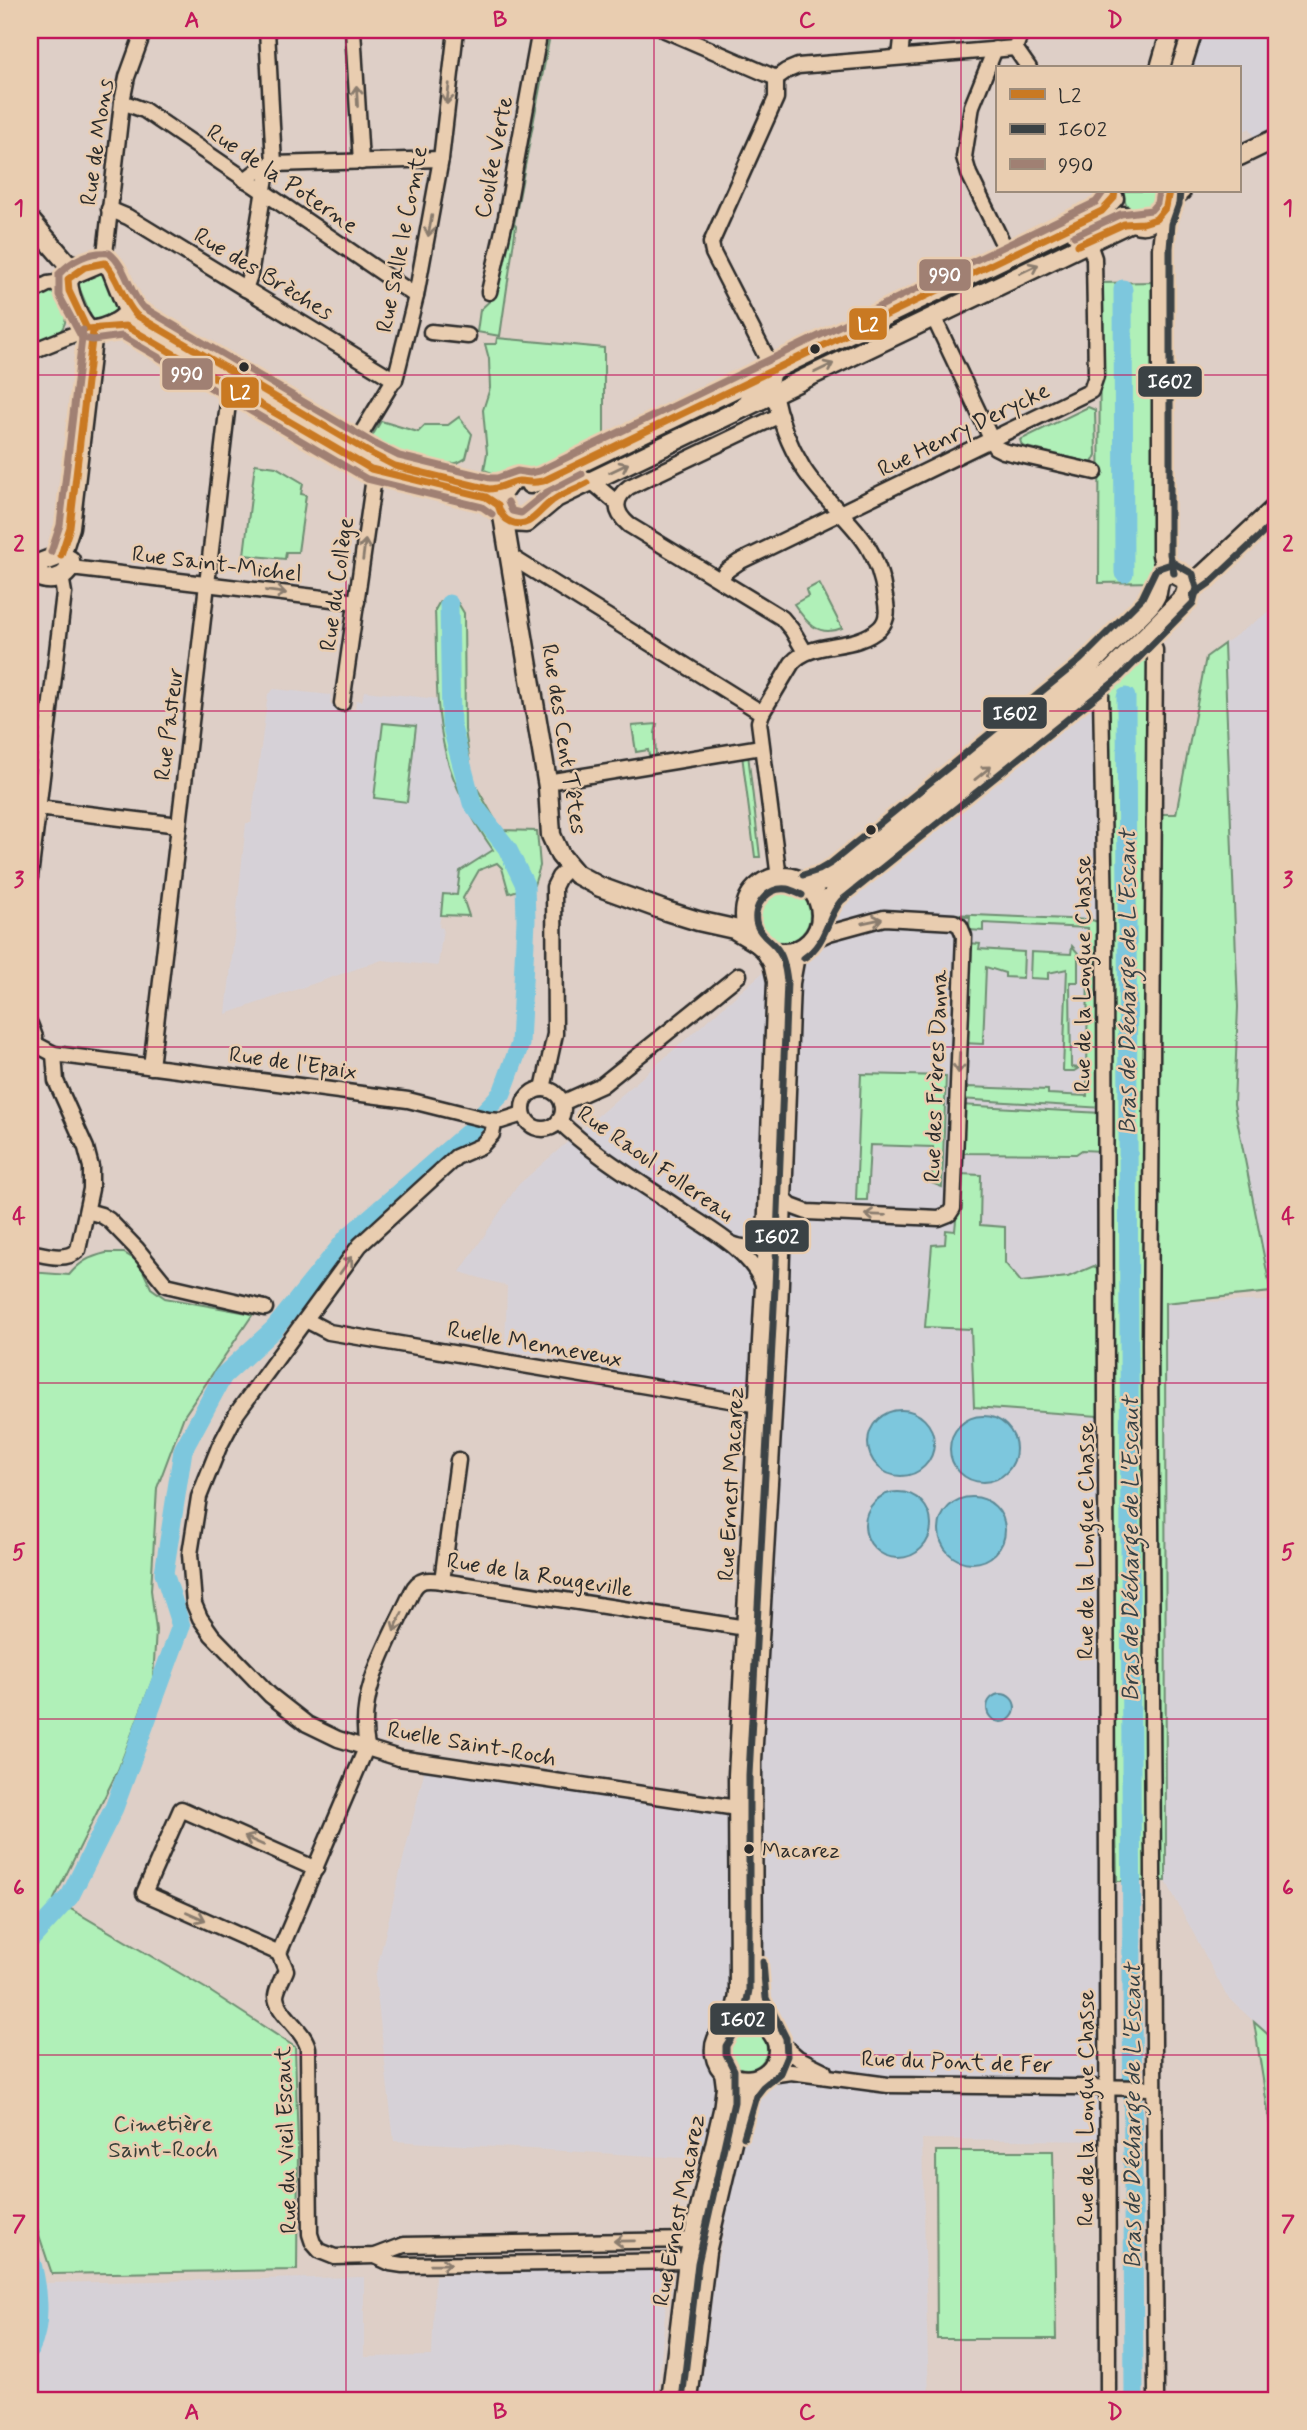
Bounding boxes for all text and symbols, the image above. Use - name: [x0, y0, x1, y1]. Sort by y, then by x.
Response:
- text: A: [184, 6, 200, 36]
- text: B: [493, 6, 508, 36]
- text: C: [799, 6, 816, 36]
- text: D: [1107, 6, 1123, 36]
- legend: [996, 66, 1240, 192]
- street label: Rue de Mons: [74, 77, 122, 207]
- one-way arrow: [442, 82, 455, 105]
- text: L2: [1058, 82, 1081, 110]
- one-way arrow: [350, 85, 363, 108]
- street label: Coulée Verte: [468, 94, 522, 221]
- text: IGO2: [1058, 116, 1107, 144]
- street label: Rue de la Poterne: [200, 118, 363, 241]
- street label: Rue Salle le Comte: [370, 144, 436, 335]
- text: 990: [1058, 152, 1093, 180]
- text: 1: [14, 194, 24, 224]
- text: 1: [1283, 194, 1293, 224]
- one-way arrow: [423, 214, 436, 237]
- street label: Rue des Brèches: [188, 221, 338, 328]
- line badge: 990: [918, 258, 972, 292]
- one-way arrow: [1018, 262, 1039, 276]
- text: 990: [929, 264, 961, 289]
- line badge: L2: [848, 307, 888, 341]
- text: L2: [857, 313, 879, 338]
- unlabelled marker: [808, 342, 822, 356]
- line badge: 990: [161, 357, 214, 391]
- unlabelled marker: [237, 360, 251, 374]
- one-way arrow: [813, 361, 834, 375]
- text: 990: [171, 363, 203, 388]
- line badge: IGO2: [1137, 365, 1203, 398]
- text: IGO2: [1148, 370, 1193, 395]
- line badge: L2: [220, 376, 260, 409]
- street label: Rue Henry Derycke: [873, 376, 1055, 485]
- text: L2: [229, 381, 251, 406]
- one-way arrow: [608, 460, 629, 474]
- street label: Rue du Collège: [314, 515, 362, 653]
- text: 2: [13, 530, 25, 560]
- text: 2: [1282, 530, 1294, 560]
- one-way arrow: [357, 539, 370, 562]
- street label: Rue Saint-Michel: [130, 540, 303, 590]
- one-way arrow: [264, 586, 287, 599]
- street label: Rue des Cent Têtes: [533, 642, 593, 837]
- street label: Rue Pasteur: [148, 666, 192, 782]
- line badge: IGO2: [982, 696, 1048, 730]
- text: IGO2: [993, 702, 1038, 727]
- one-way arrow: [973, 765, 991, 780]
- unlabelled marker: [864, 823, 878, 837]
- water label: Bras de Décharge de L'Escaut: [1113, 827, 1147, 1134]
- street label: Rue de la Longue Chasse: [1069, 855, 1101, 1092]
- text: 3: [14, 866, 25, 896]
- text: 3: [1283, 866, 1294, 896]
- one-way arrow: [860, 913, 883, 927]
- street label: Rue des Frères Danna: [918, 969, 956, 1183]
- street label: Rue de l'Epaix: [227, 1040, 358, 1088]
- one-way arrow: [953, 1051, 966, 1074]
- street label: Rue Raoul Follereau: [571, 1099, 739, 1230]
- text: 4: [12, 1202, 26, 1232]
- text: 4: [1281, 1202, 1295, 1232]
- one-way arrow: [864, 1208, 887, 1221]
- line badge: IGO2: [744, 1219, 810, 1253]
- text: IGO2: [755, 1225, 800, 1250]
- one-way arrow: [338, 1255, 353, 1274]
- street label: Ruelle Menneveux: [445, 1315, 624, 1375]
- street label: Rue Ernest Macarez: [712, 1386, 752, 1582]
- water label: Bras de Décharge de L'Escaut: [1116, 1394, 1150, 1701]
- street label: Rue de la Longue Chasse: [1072, 1422, 1104, 1659]
- text: 5: [12, 1538, 26, 1568]
- text: 5: [1281, 1538, 1295, 1568]
- street label: Rue de la Rougeville: [444, 1546, 635, 1606]
- one-way arrow: [391, 1610, 404, 1632]
- street label: Ruelle Saint-Roch: [385, 1715, 558, 1775]
- one-way arrow: [244, 1834, 265, 1847]
- place label: Macarez: [762, 1837, 840, 1865]
- marker: Macarez: [742, 1842, 756, 1856]
- text: 6: [13, 1874, 25, 1904]
- text: 6: [1282, 1874, 1294, 1904]
- one-way arrow: [185, 1910, 207, 1923]
- water label: Bras de Décharge de L'Escaut: [1118, 1961, 1152, 2268]
- street label: Rue de la Longue Chasse: [1072, 1989, 1104, 2226]
- line badge: IGO2: [709, 2002, 776, 2036]
- text: IGO2: [721, 2008, 766, 2033]
- street label: Rue du Vieil Escaut: [269, 2045, 305, 2234]
- street label: Rue du Pont de Fer: [861, 2045, 1054, 2081]
- park label: Cimetière Saint-Roch: [108, 2110, 218, 2166]
- street label: Rue Ernest Macarez: [647, 2112, 713, 2309]
- text: 7: [12, 2210, 26, 2240]
- text: 7: [1281, 2210, 1295, 2240]
- one-way arrow: [612, 2235, 635, 2248]
- one-way arrow: [429, 2258, 452, 2271]
- text: A: [184, 2398, 200, 2428]
- text: B: [493, 2398, 508, 2428]
- text: C: [799, 2398, 816, 2428]
- text: D: [1107, 2398, 1123, 2428]

